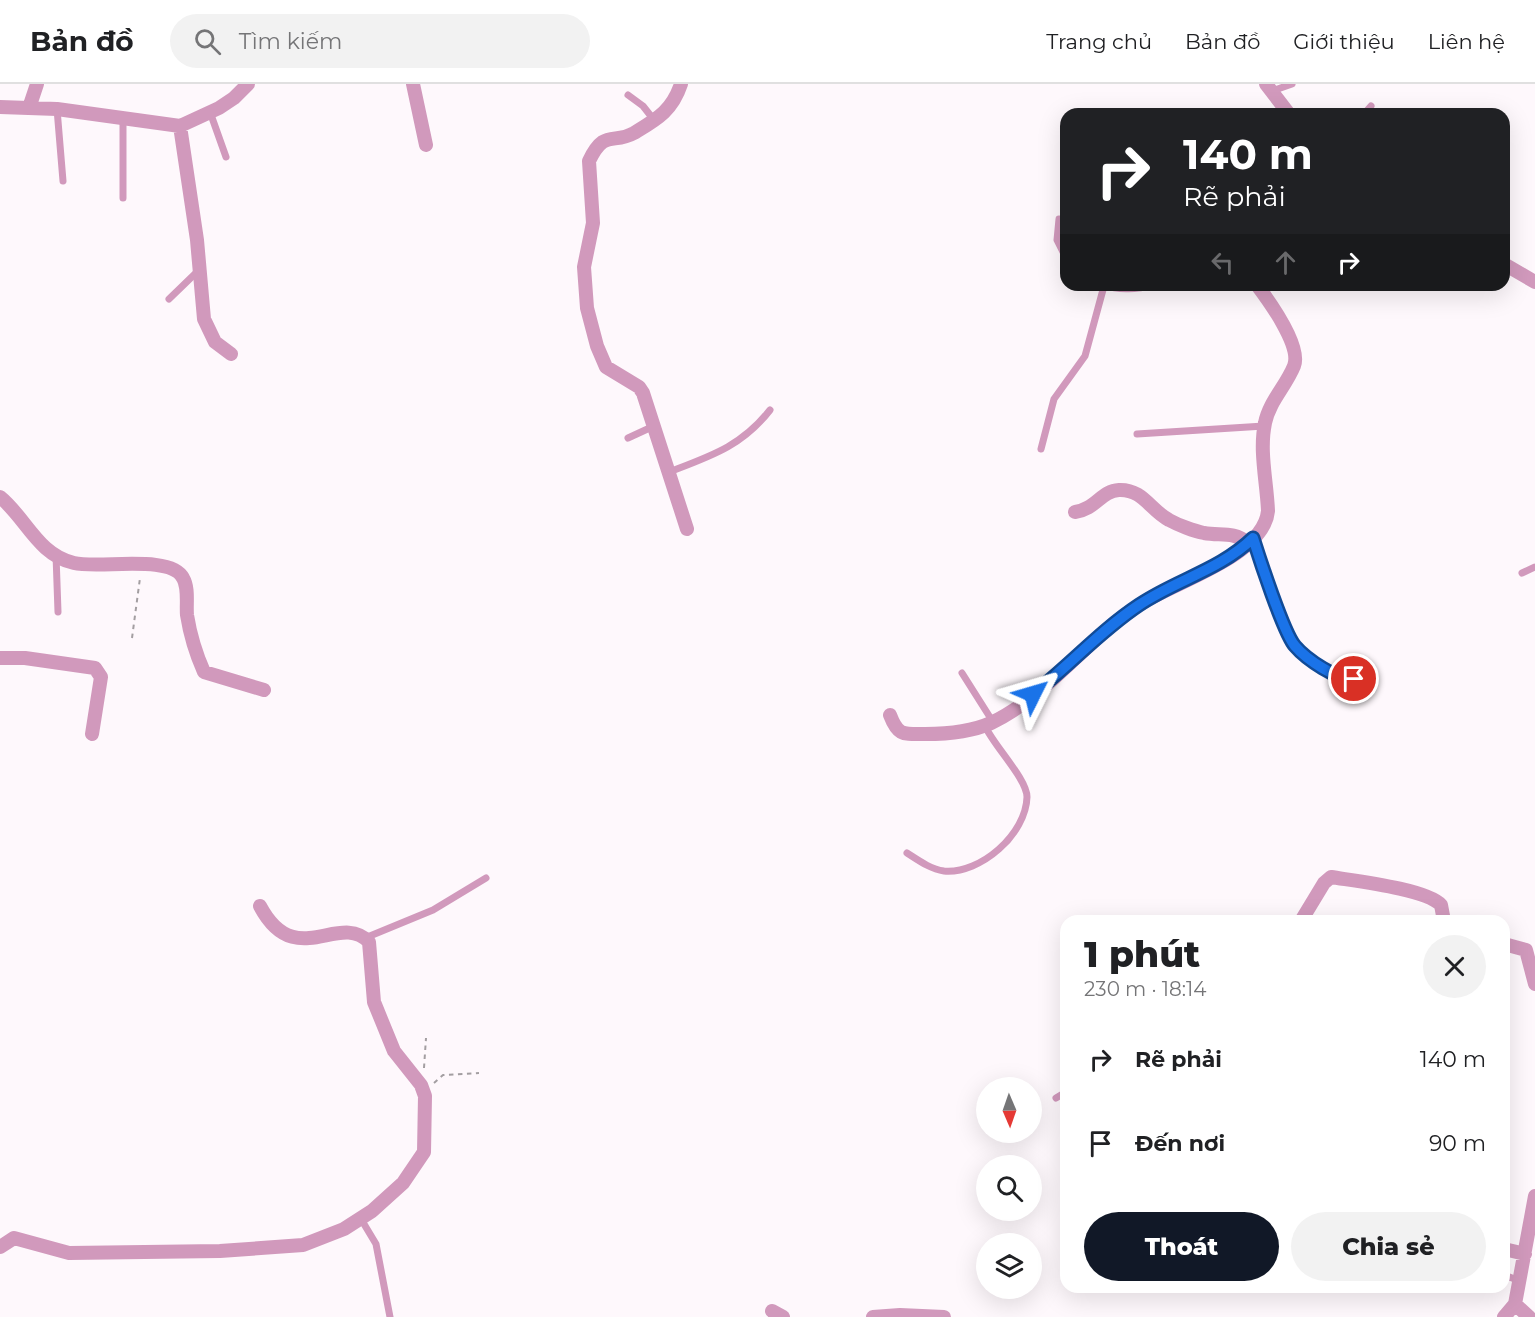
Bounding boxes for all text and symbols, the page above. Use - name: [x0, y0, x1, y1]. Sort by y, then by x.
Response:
- search box: [170, 14, 590, 68]
- text: Bản đồ: [30, 24, 134, 58]
- icon: search: [191, 25, 224, 58]
- text: Tìm kiếm: [239, 28, 342, 55]
- text: Trang chủ: [1046, 29, 1152, 54]
- text: Bản đồ: [1185, 29, 1260, 54]
- text: Giới thiệu: [1293, 29, 1395, 54]
- text: Liên hệ: [1428, 29, 1505, 54]
- text: 140 m: [1183, 128, 1313, 180]
- icon: right: [1084, 132, 1162, 210]
- text: Rẽ phải: [1183, 180, 1286, 213]
- icon: left: [1206, 246, 1239, 279]
- icon: ahead: [1269, 246, 1302, 279]
- icon: right: [1332, 246, 1365, 279]
- pin: [1328, 653, 1379, 704]
- position arrow: [1001, 662, 1065, 726]
- icon: arrive: [1337, 662, 1370, 695]
- text: 1 phút: [1084, 932, 1200, 976]
- button: close: [1423, 935, 1486, 998]
- text: 230 m · 18:14: [1084, 977, 1207, 1001]
- icon: right: [1084, 1043, 1117, 1076]
- text: Rẽ phải: [1135, 1046, 1222, 1073]
- text: 140 m: [1420, 1046, 1486, 1073]
- north arrow: [976, 1077, 1042, 1143]
- map controls: [976, 1077, 1042, 1299]
- icon: arrive: [1084, 1127, 1117, 1160]
- text: Đến nơi: [1135, 1130, 1225, 1157]
- text: 90 m: [1429, 1130, 1486, 1157]
- button: search: [976, 1155, 1042, 1221]
- button: Thoát: [1084, 1212, 1279, 1281]
- button: Chia sẻ: [1291, 1212, 1486, 1281]
- button: layers: [976, 1233, 1042, 1299]

